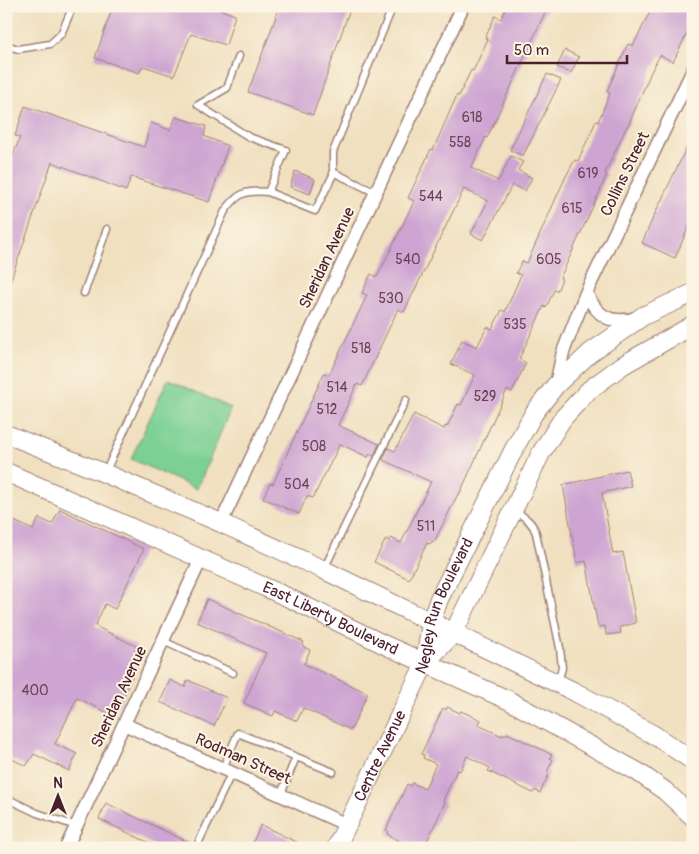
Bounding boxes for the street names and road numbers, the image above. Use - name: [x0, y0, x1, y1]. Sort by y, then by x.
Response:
- street label: Collins Street: [596, 128, 654, 220]
- street label: Sheridan Avenue: [295, 204, 359, 312]
- street label: Negley Run Boulevard: [411, 535, 478, 678]
- street label: East Liberty Boulevard: [259, 577, 401, 660]
- street label: Sheridan Avenue: [87, 643, 151, 751]
- street label: Centre Avenue: [350, 707, 411, 805]
- street label: Rodman Street: [192, 729, 295, 789]

